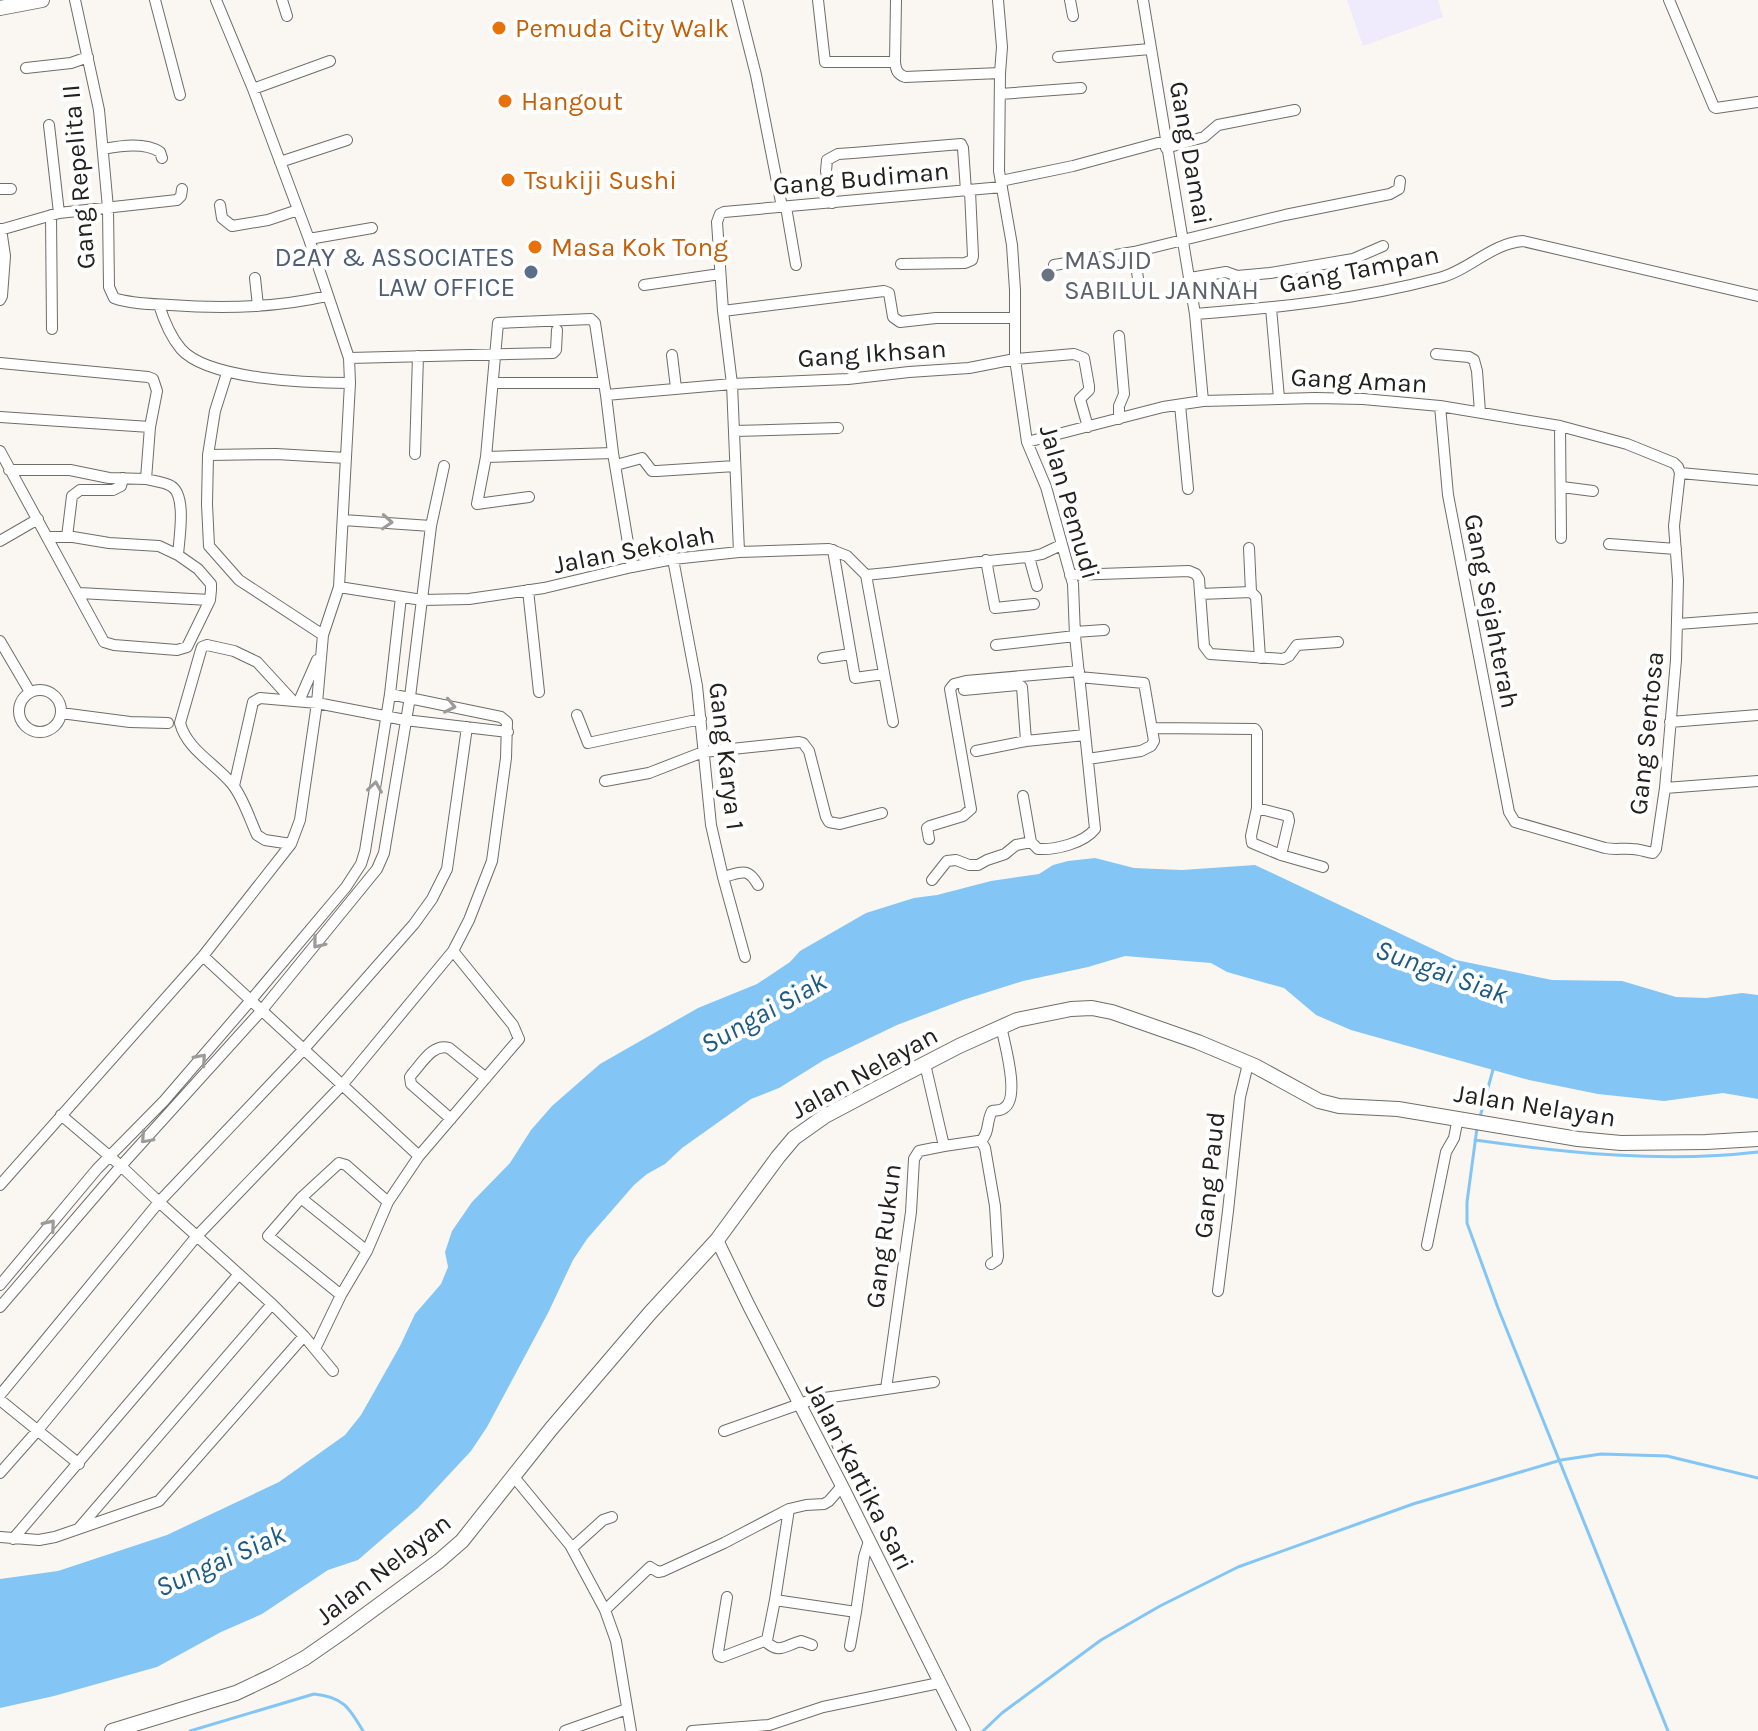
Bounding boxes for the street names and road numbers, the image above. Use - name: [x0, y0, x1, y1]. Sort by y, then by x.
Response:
- street label: Gang Damai: [1163, 79, 1218, 227]
- street label: Gang Repelita II: [55, 83, 102, 271]
- street label: Gang Budiman: [772, 155, 951, 202]
- street label: Gang Tampan: [1277, 239, 1442, 300]
- street label: Gang Ikhsan: [797, 333, 947, 374]
- street label: Gang Aman: [1290, 361, 1428, 400]
- street label: Jalan Pemudi: [1033, 421, 1106, 583]
- street label: Gang Sejahterah: [1457, 511, 1526, 711]
- street label: Jalan Sekolah: [551, 519, 717, 580]
- street label: Gang Sentosa: [1622, 650, 1671, 816]
- street label: Gang Karya 1: [702, 681, 751, 832]
- street label: Jalan Nelayan: [785, 1019, 943, 1126]
- street label: Jalan Nelayan: [1452, 1077, 1618, 1134]
- street label: Gang Paud: [1187, 1110, 1232, 1240]
- street label: Gang Rukun: [859, 1162, 908, 1310]
- street label: Jalan Kartika Sari: [799, 1377, 920, 1576]
- street label: Jalan Nelayan: [309, 1507, 457, 1632]

